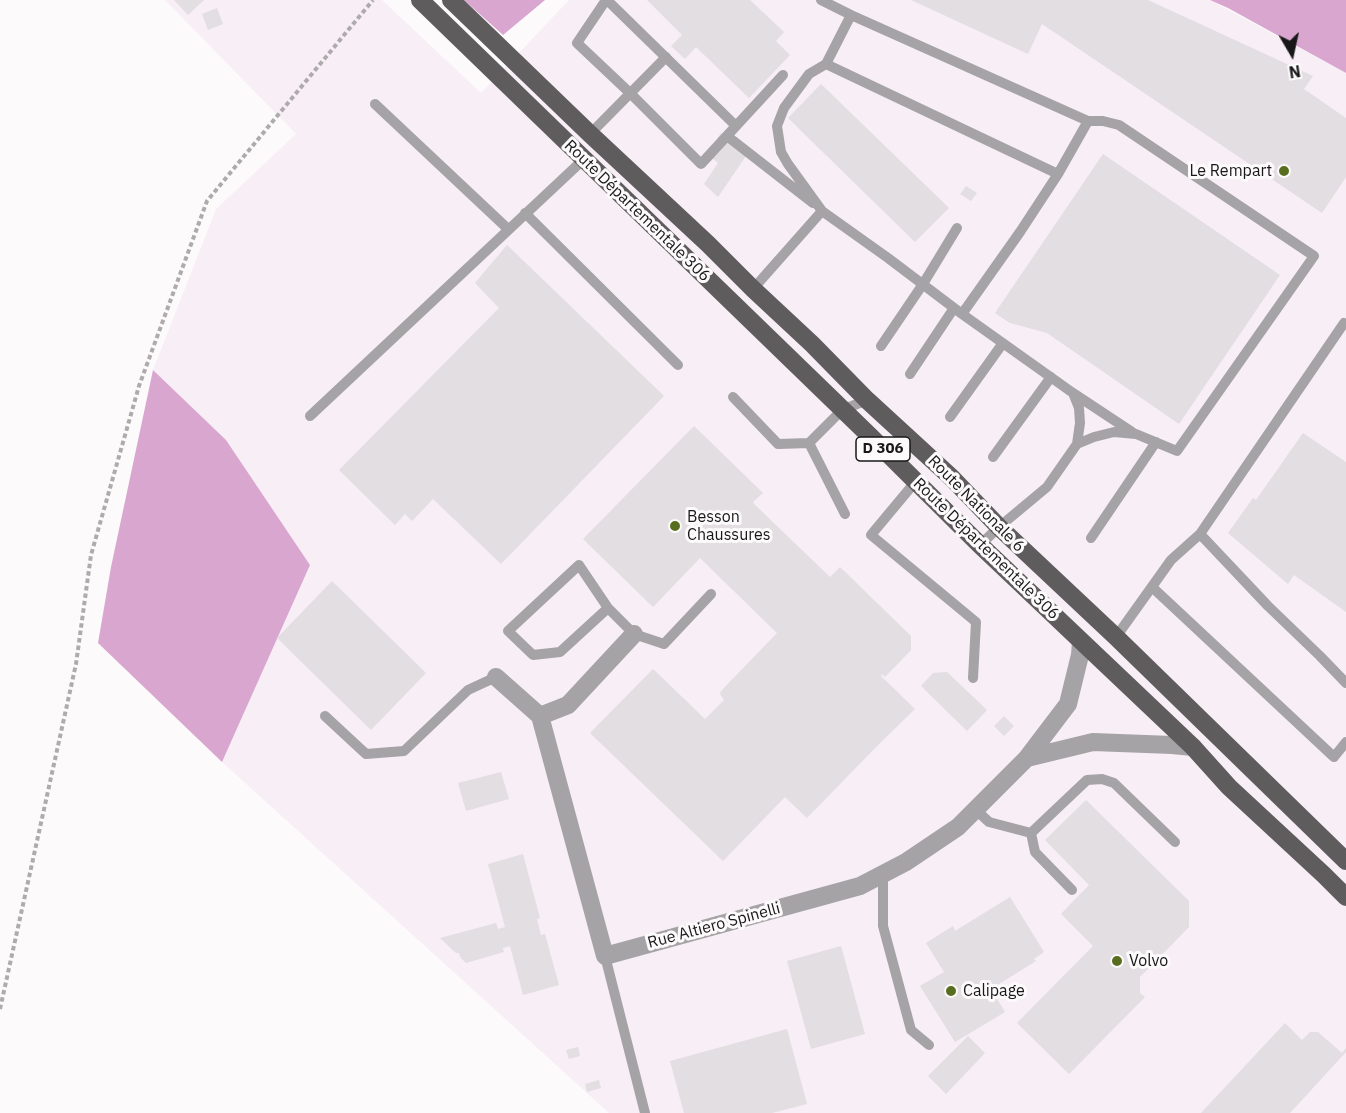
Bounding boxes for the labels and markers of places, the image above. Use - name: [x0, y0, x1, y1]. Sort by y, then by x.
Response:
- place label: Le Rempart: [1189, 161, 1272, 181]
- marker: Le Rempart: [1277, 164, 1291, 178]
- place label: Besson Chaussures: [687, 507, 771, 545]
- marker: Besson Chaussures: [668, 519, 682, 533]
- place label: Volvo: [1129, 951, 1168, 971]
- marker: Volvo: [1110, 954, 1124, 968]
- place label: Calipage: [963, 981, 1025, 1001]
- marker: Calipage: [944, 984, 958, 998]

